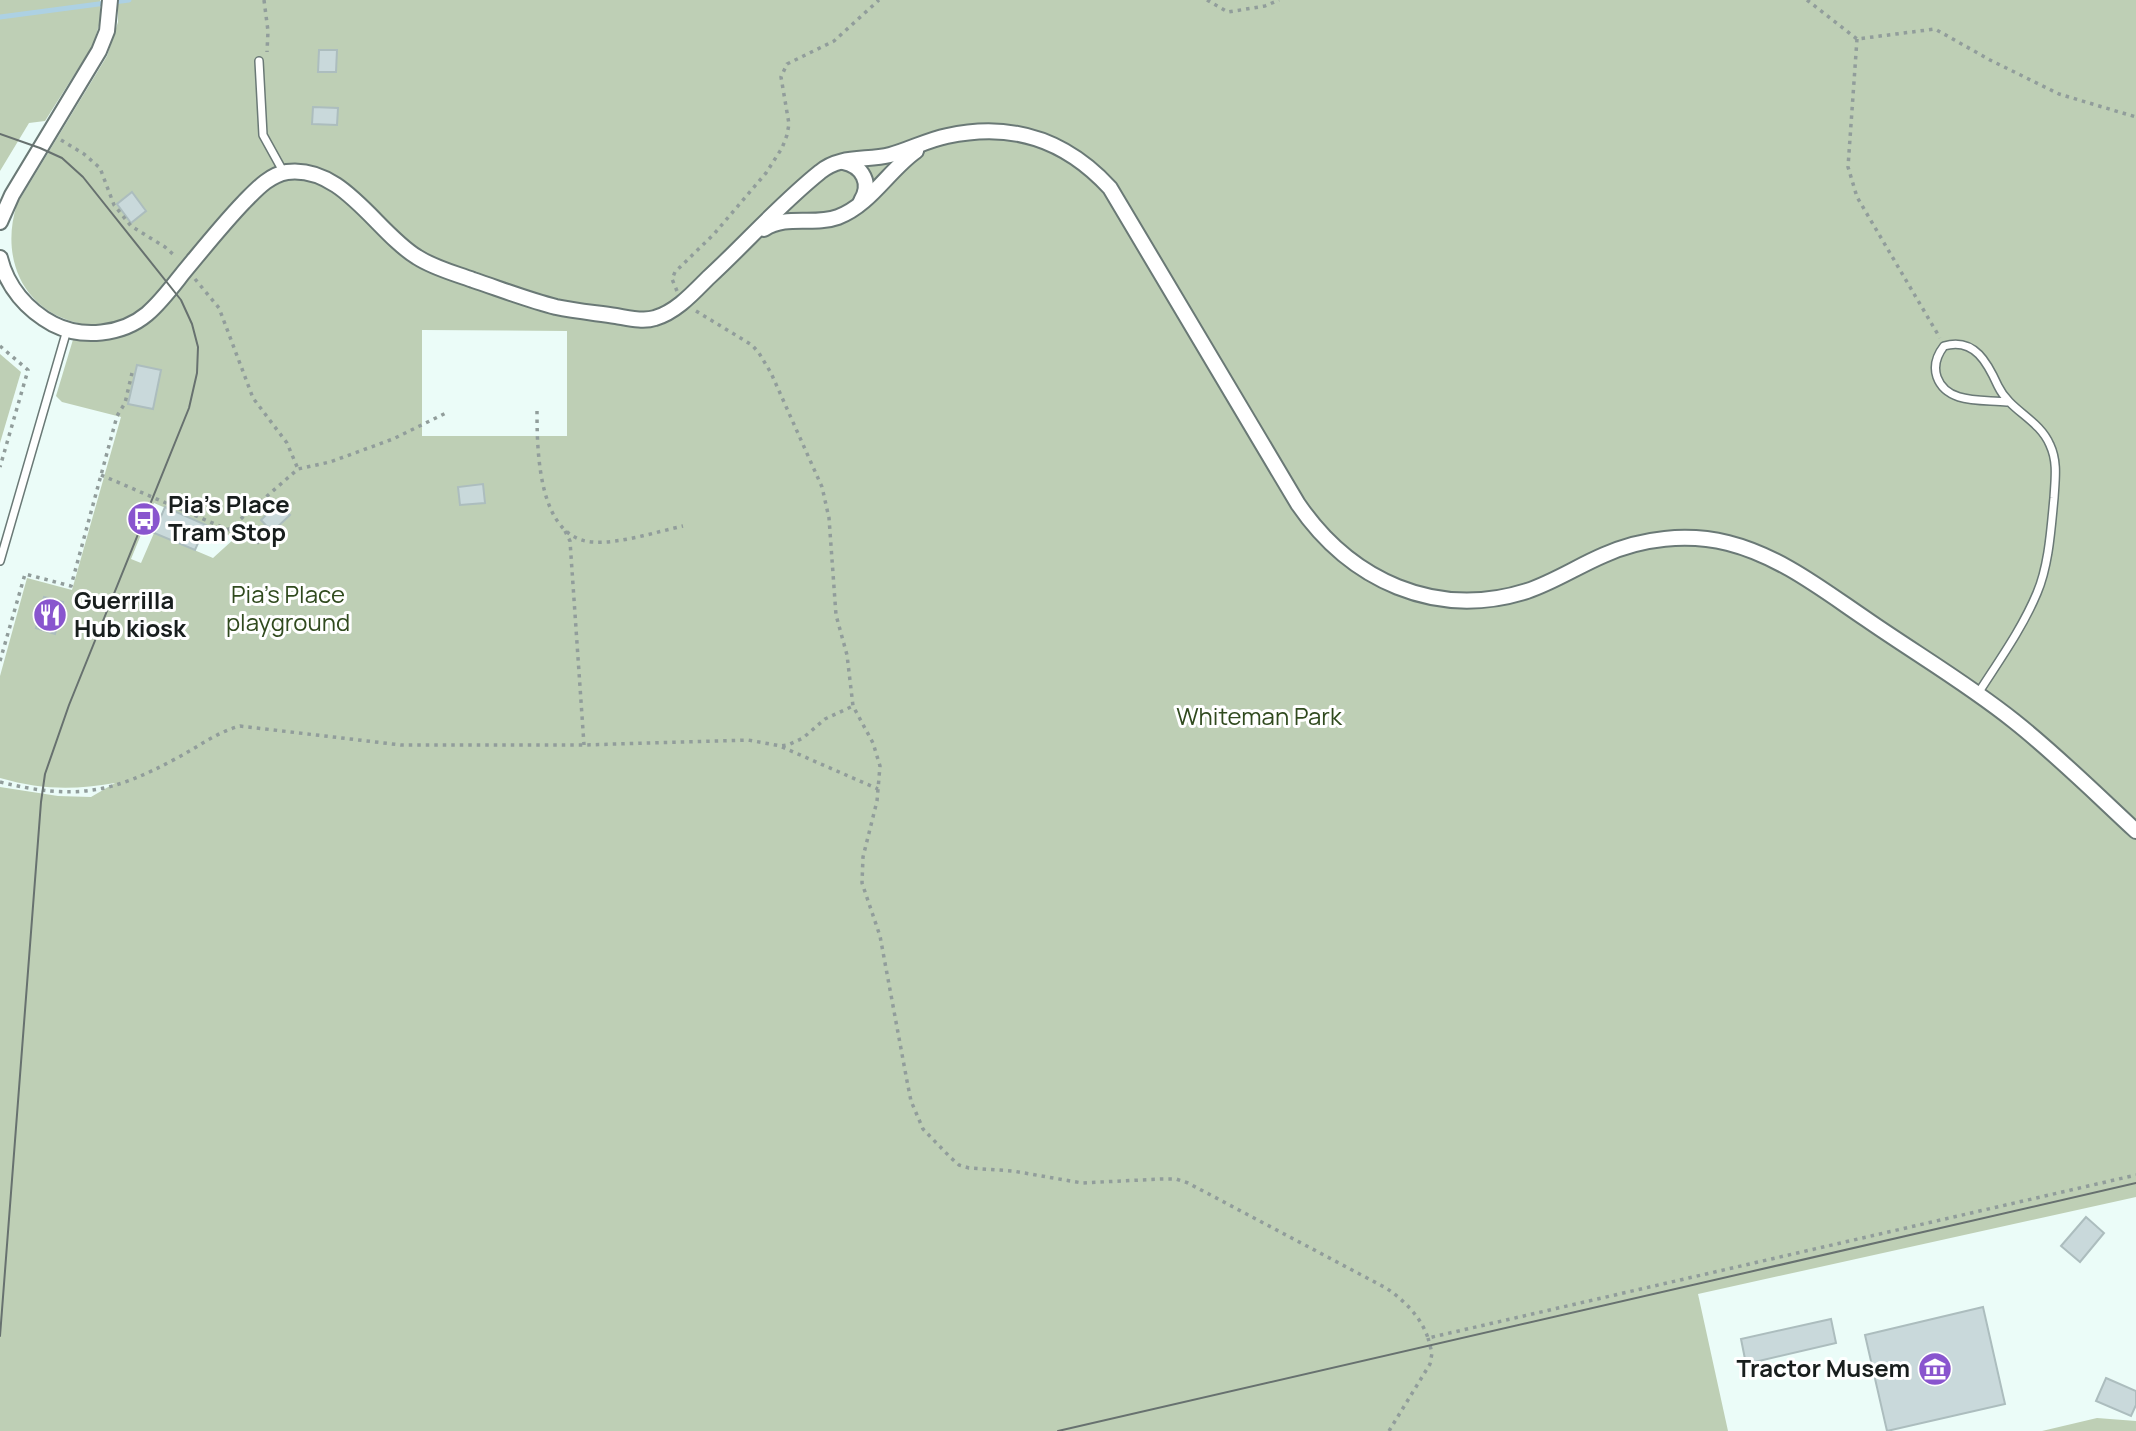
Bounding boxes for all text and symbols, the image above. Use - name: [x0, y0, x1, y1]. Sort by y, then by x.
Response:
- place label: Pia's Place Tram Stop: [168, 487, 290, 548]
- bus stop icon: Pia's Place Tram Stop: [125, 500, 163, 538]
- park label: Pia's Place playground: [226, 577, 350, 638]
- place label: Guerrilla Hub kiosk: [74, 583, 187, 644]
- restaurant icon: Guerrilla Hub kiosk: [31, 596, 69, 634]
- park label: Whiteman Park: [1176, 699, 1343, 732]
- museum icon: Tractor Musem: [1916, 1350, 1954, 1388]
- place label: Tractor Musem: [1737, 1351, 1910, 1384]

